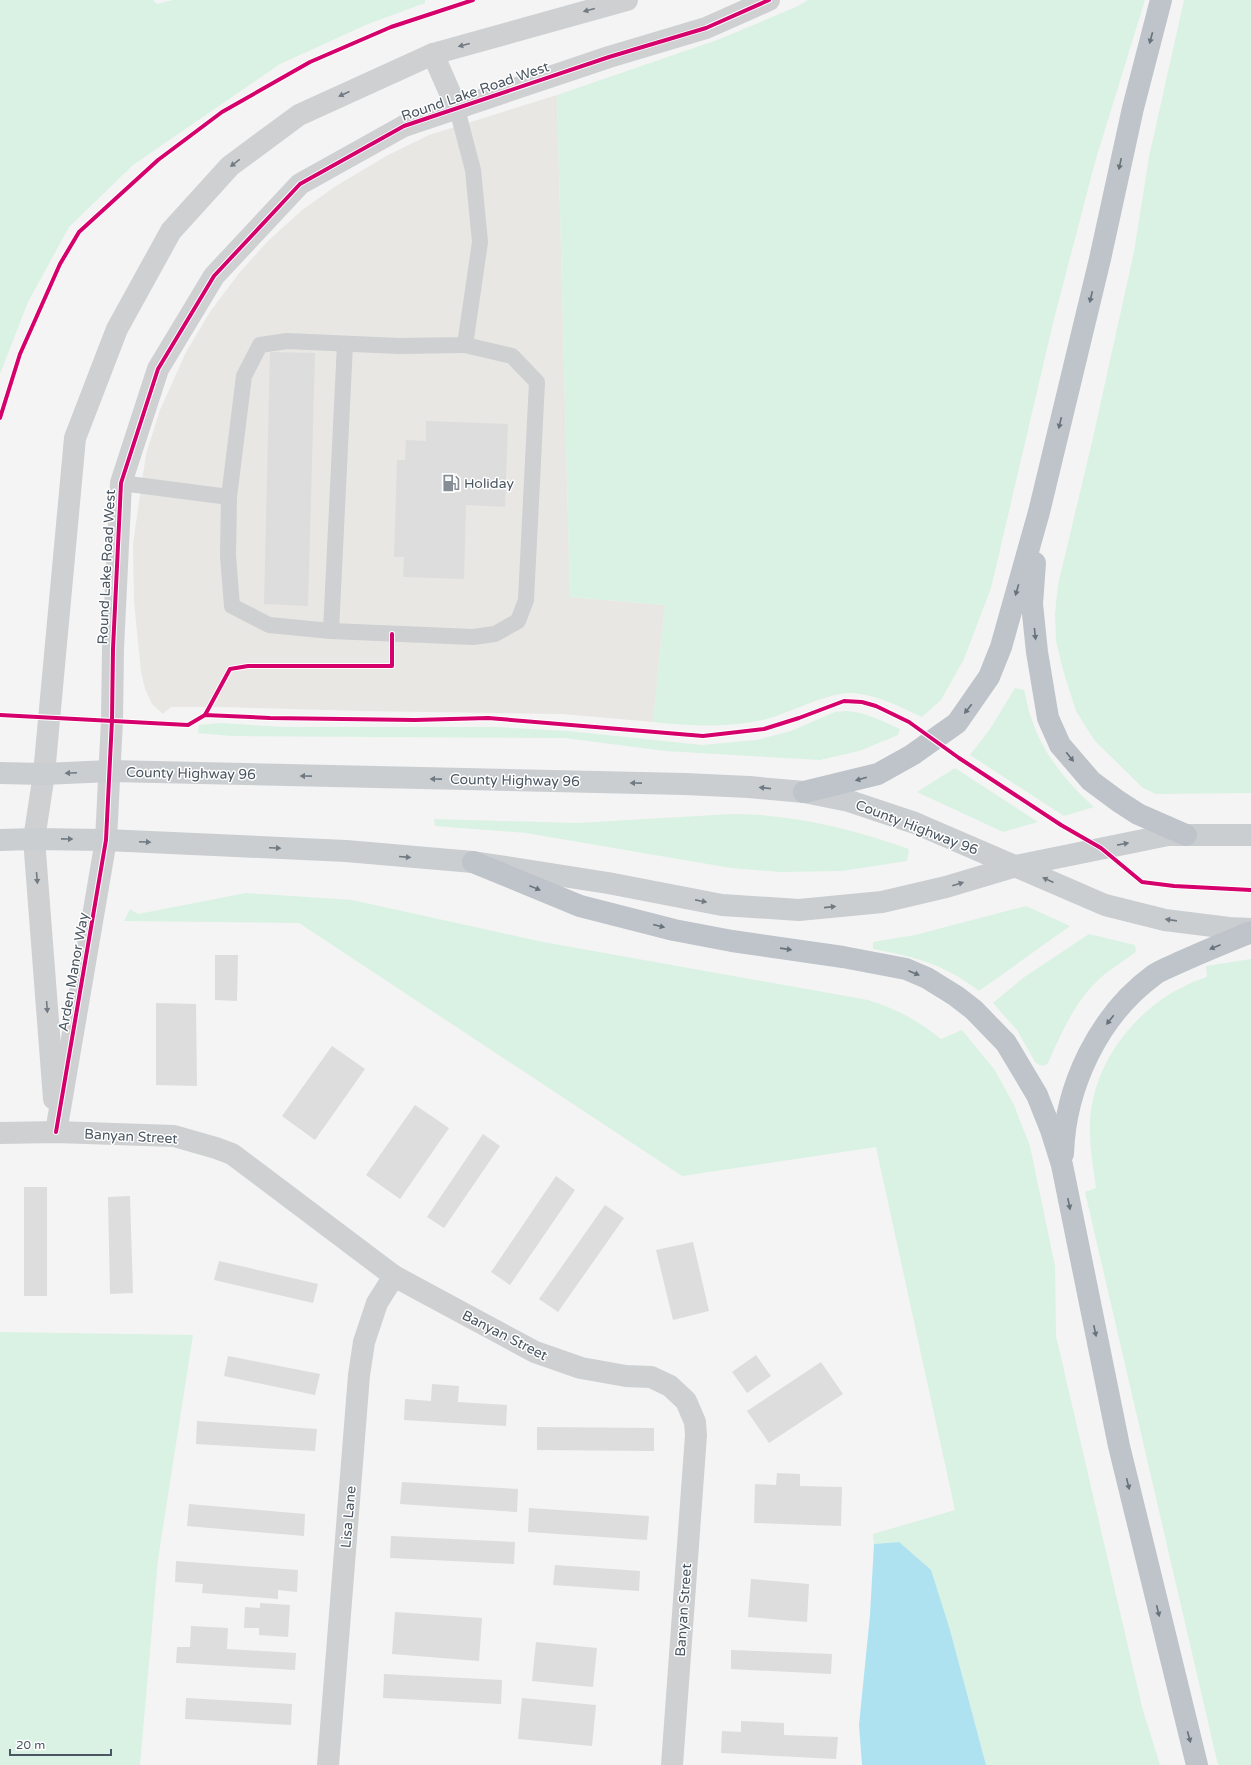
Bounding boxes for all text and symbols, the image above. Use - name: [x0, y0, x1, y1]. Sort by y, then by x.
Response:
- one-way arrow: [583, 7, 595, 13]
- one-way arrow: [1148, 31, 1154, 44]
- one-way arrow: [458, 42, 470, 48]
- street label: Round Lake Road West: [399, 58, 552, 125]
- one-way arrow: [338, 91, 350, 97]
- one-way arrow: [1117, 158, 1123, 170]
- one-way arrow: [229, 159, 240, 167]
- one-way arrow: [1087, 290, 1093, 303]
- one-way arrow: [1057, 417, 1063, 429]
- fuel station icon: Holiday: [441, 473, 461, 493]
- place label: Holiday: [464, 475, 514, 492]
- street label: Round Lake Road West: [94, 488, 119, 645]
- one-way arrow: [1014, 584, 1020, 596]
- one-way arrow: [1031, 628, 1038, 640]
- one-way arrow: [964, 703, 972, 714]
- one-way arrow: [1065, 752, 1074, 763]
- street label: County Highway 96: [126, 764, 256, 783]
- one-way arrow: [65, 769, 77, 776]
- street label: County Highway 96: [450, 771, 580, 790]
- one-way arrow: [300, 772, 312, 779]
- one-way arrow: [430, 775, 442, 782]
- one-way arrow: [855, 776, 867, 782]
- one-way arrow: [629, 780, 642, 786]
- one-way arrow: [759, 785, 772, 791]
- street label: County Highway 96: [853, 796, 981, 859]
- one-way arrow: [61, 836, 74, 842]
- one-way arrow: [139, 838, 151, 845]
- one-way arrow: [1117, 841, 1129, 847]
- one-way arrow: [269, 845, 282, 851]
- one-way arrow: [399, 853, 411, 860]
- one-way arrow: [34, 872, 40, 884]
- one-way arrow: [1042, 877, 1053, 883]
- one-way arrow: [952, 881, 964, 887]
- one-way arrow: [529, 885, 541, 891]
- one-way arrow: [695, 898, 707, 904]
- one-way arrow: [824, 904, 836, 911]
- street label: Arden Manor Way: [55, 911, 92, 1033]
- one-way arrow: [1164, 917, 1177, 923]
- one-way arrow: [653, 923, 665, 929]
- one-way arrow: [1209, 944, 1221, 950]
- one-way arrow: [780, 946, 793, 952]
- one-way arrow: [908, 970, 919, 976]
- one-way arrow: [43, 1001, 50, 1013]
- one-way arrow: [1106, 1014, 1115, 1025]
- street label: Banyan Street: [84, 1126, 179, 1147]
- one-way arrow: [1067, 1198, 1073, 1210]
- street label: Banyan Street: [459, 1307, 551, 1365]
- one-way arrow: [1092, 1325, 1098, 1337]
- one-way arrow: [1125, 1479, 1131, 1491]
- street label: Lisa Lane: [337, 1485, 360, 1549]
- street label: Banyan Street: [672, 1562, 695, 1657]
- one-way arrow: [1156, 1604, 1162, 1617]
- scale bar: [10, 1731, 111, 1757]
- one-way arrow: [1187, 1731, 1193, 1743]
- text: 20 m: [16, 1738, 45, 1752]

